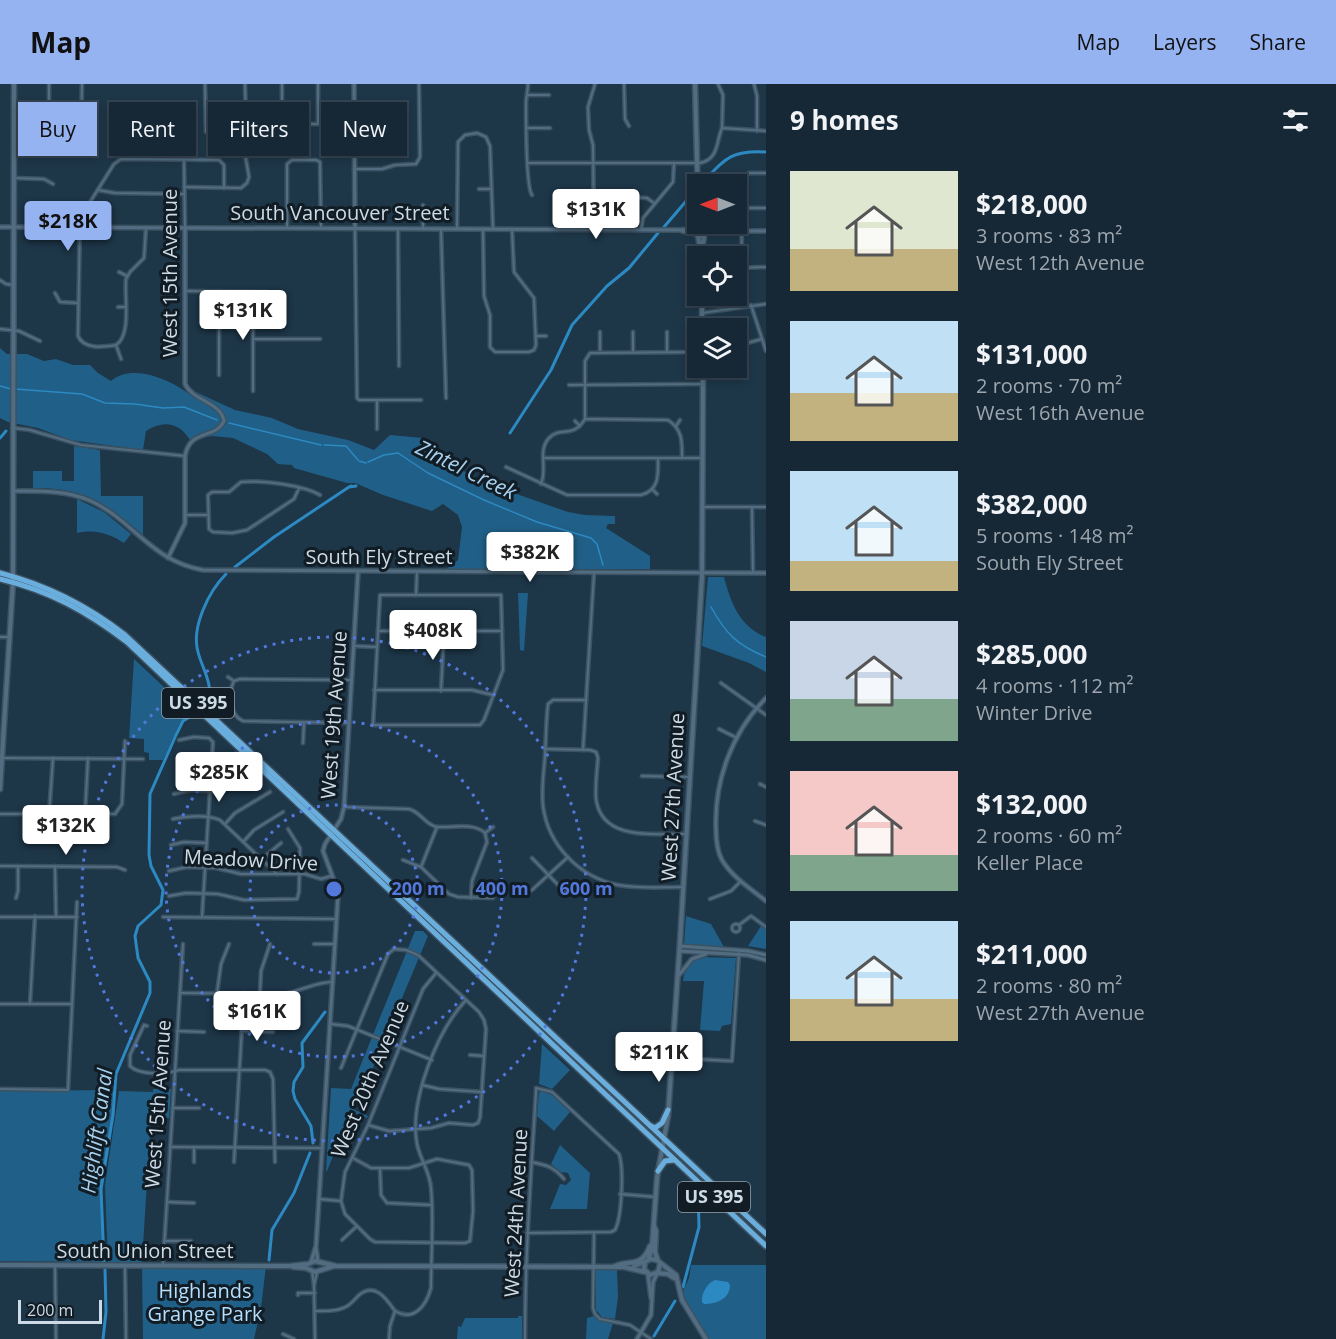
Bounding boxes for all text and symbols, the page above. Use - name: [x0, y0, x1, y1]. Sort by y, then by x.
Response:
- text: Map: [30, 23, 91, 61]
- text: Map: [1077, 28, 1120, 56]
- text: Layers: [1153, 28, 1217, 56]
- text: Share: [1250, 28, 1306, 56]
- chip: Buy: [18, 102, 97, 156]
- chip: Rent: [109, 102, 196, 156]
- chip: Filters: [208, 102, 309, 156]
- chip: New: [321, 102, 407, 156]
- text: 9 homes: [790, 102, 899, 138]
- icon: filters: [1279, 104, 1312, 137]
- north arrow: [687, 174, 747, 234]
- map controls: [687, 174, 747, 378]
- text: $218,000: [976, 186, 1087, 222]
- street label: West 15th Avenue: [156, 189, 183, 357]
- pin: $131K: [554, 189, 638, 240]
- text: $131K: [566, 195, 626, 222]
- icon: home: [838, 195, 910, 267]
- street label: South Vancouver Street: [230, 199, 450, 226]
- pin: $218K: [26, 201, 110, 252]
- text: $218K: [38, 207, 98, 234]
- text: 3 rooms · 83 m²: [976, 222, 1122, 249]
- button: locate: [687, 246, 747, 306]
- text: West 12th Avenue: [976, 249, 1145, 276]
- pin: $131K: [201, 290, 285, 341]
- text: $131K: [213, 296, 273, 323]
- button: layers: [687, 318, 747, 378]
- text: $131,000: [976, 336, 1087, 372]
- icon: home: [838, 345, 910, 417]
- text: 2 rooms · 70 m²: [976, 372, 1122, 399]
- text: West 16th Avenue: [976, 399, 1145, 426]
- water label: Zintel Creek: [411, 432, 522, 506]
- text: $382,000: [976, 486, 1087, 522]
- icon: home: [838, 495, 910, 567]
- text: 5 rooms · 148 m²: [976, 522, 1134, 549]
- pin: $382K: [488, 532, 572, 583]
- text: $382K: [500, 538, 560, 565]
- street label: South Ely Street: [305, 543, 453, 570]
- text: South Ely Street: [976, 549, 1123, 576]
- pin: $408K: [391, 610, 475, 661]
- text: $408K: [403, 616, 463, 643]
- street label: West 19th Avenue: [314, 630, 353, 800]
- text: $285,000: [976, 636, 1087, 672]
- icon: home: [838, 645, 910, 717]
- text: 4 rooms · 112 m²: [976, 672, 1134, 699]
- road number: US 395: [162, 688, 234, 718]
- text: Winter Drive: [976, 699, 1092, 726]
- street label: West 27th Avenue: [655, 712, 690, 882]
- pin: $285K: [177, 752, 261, 803]
- text: $285K: [189, 758, 249, 785]
- text: $132,000: [976, 786, 1087, 822]
- icon: home: [838, 795, 910, 867]
- pin: $132K: [24, 805, 108, 856]
- text: $132K: [36, 811, 96, 838]
- text: 2 rooms · 60 m²: [976, 822, 1122, 849]
- street label: Meadow Drive: [183, 843, 319, 876]
- text: Keller Place: [976, 849, 1083, 876]
- text: 200 m: [391, 876, 445, 900]
- text: 400 m: [475, 876, 529, 900]
- text: 600 m: [559, 876, 613, 900]
- centre of rings: [324, 879, 344, 899]
- text: $211,000: [976, 936, 1087, 972]
- icon: home: [838, 945, 910, 1017]
- text: 2 rooms · 80 m²: [976, 972, 1122, 999]
- pin: $161K: [215, 991, 299, 1042]
- street label: West 20th Avenue: [324, 996, 415, 1162]
- text: $161K: [227, 997, 287, 1024]
- text: West 27th Avenue: [976, 999, 1145, 1026]
- street label: West 15th Avenue: [138, 1019, 177, 1189]
- pin: $211K: [617, 1032, 701, 1083]
- text: $211K: [629, 1038, 689, 1065]
- water label: Highlift Canal: [73, 1066, 119, 1195]
- street label: West 24th Avenue: [498, 1128, 533, 1298]
- road number: US 395: [678, 1182, 750, 1212]
- street label: South Union Street: [56, 1237, 234, 1264]
- park label: Highlands Grange Park: [147, 1277, 263, 1327]
- scale bar: [18, 1297, 102, 1324]
- text: 200 m: [27, 1299, 73, 1321]

